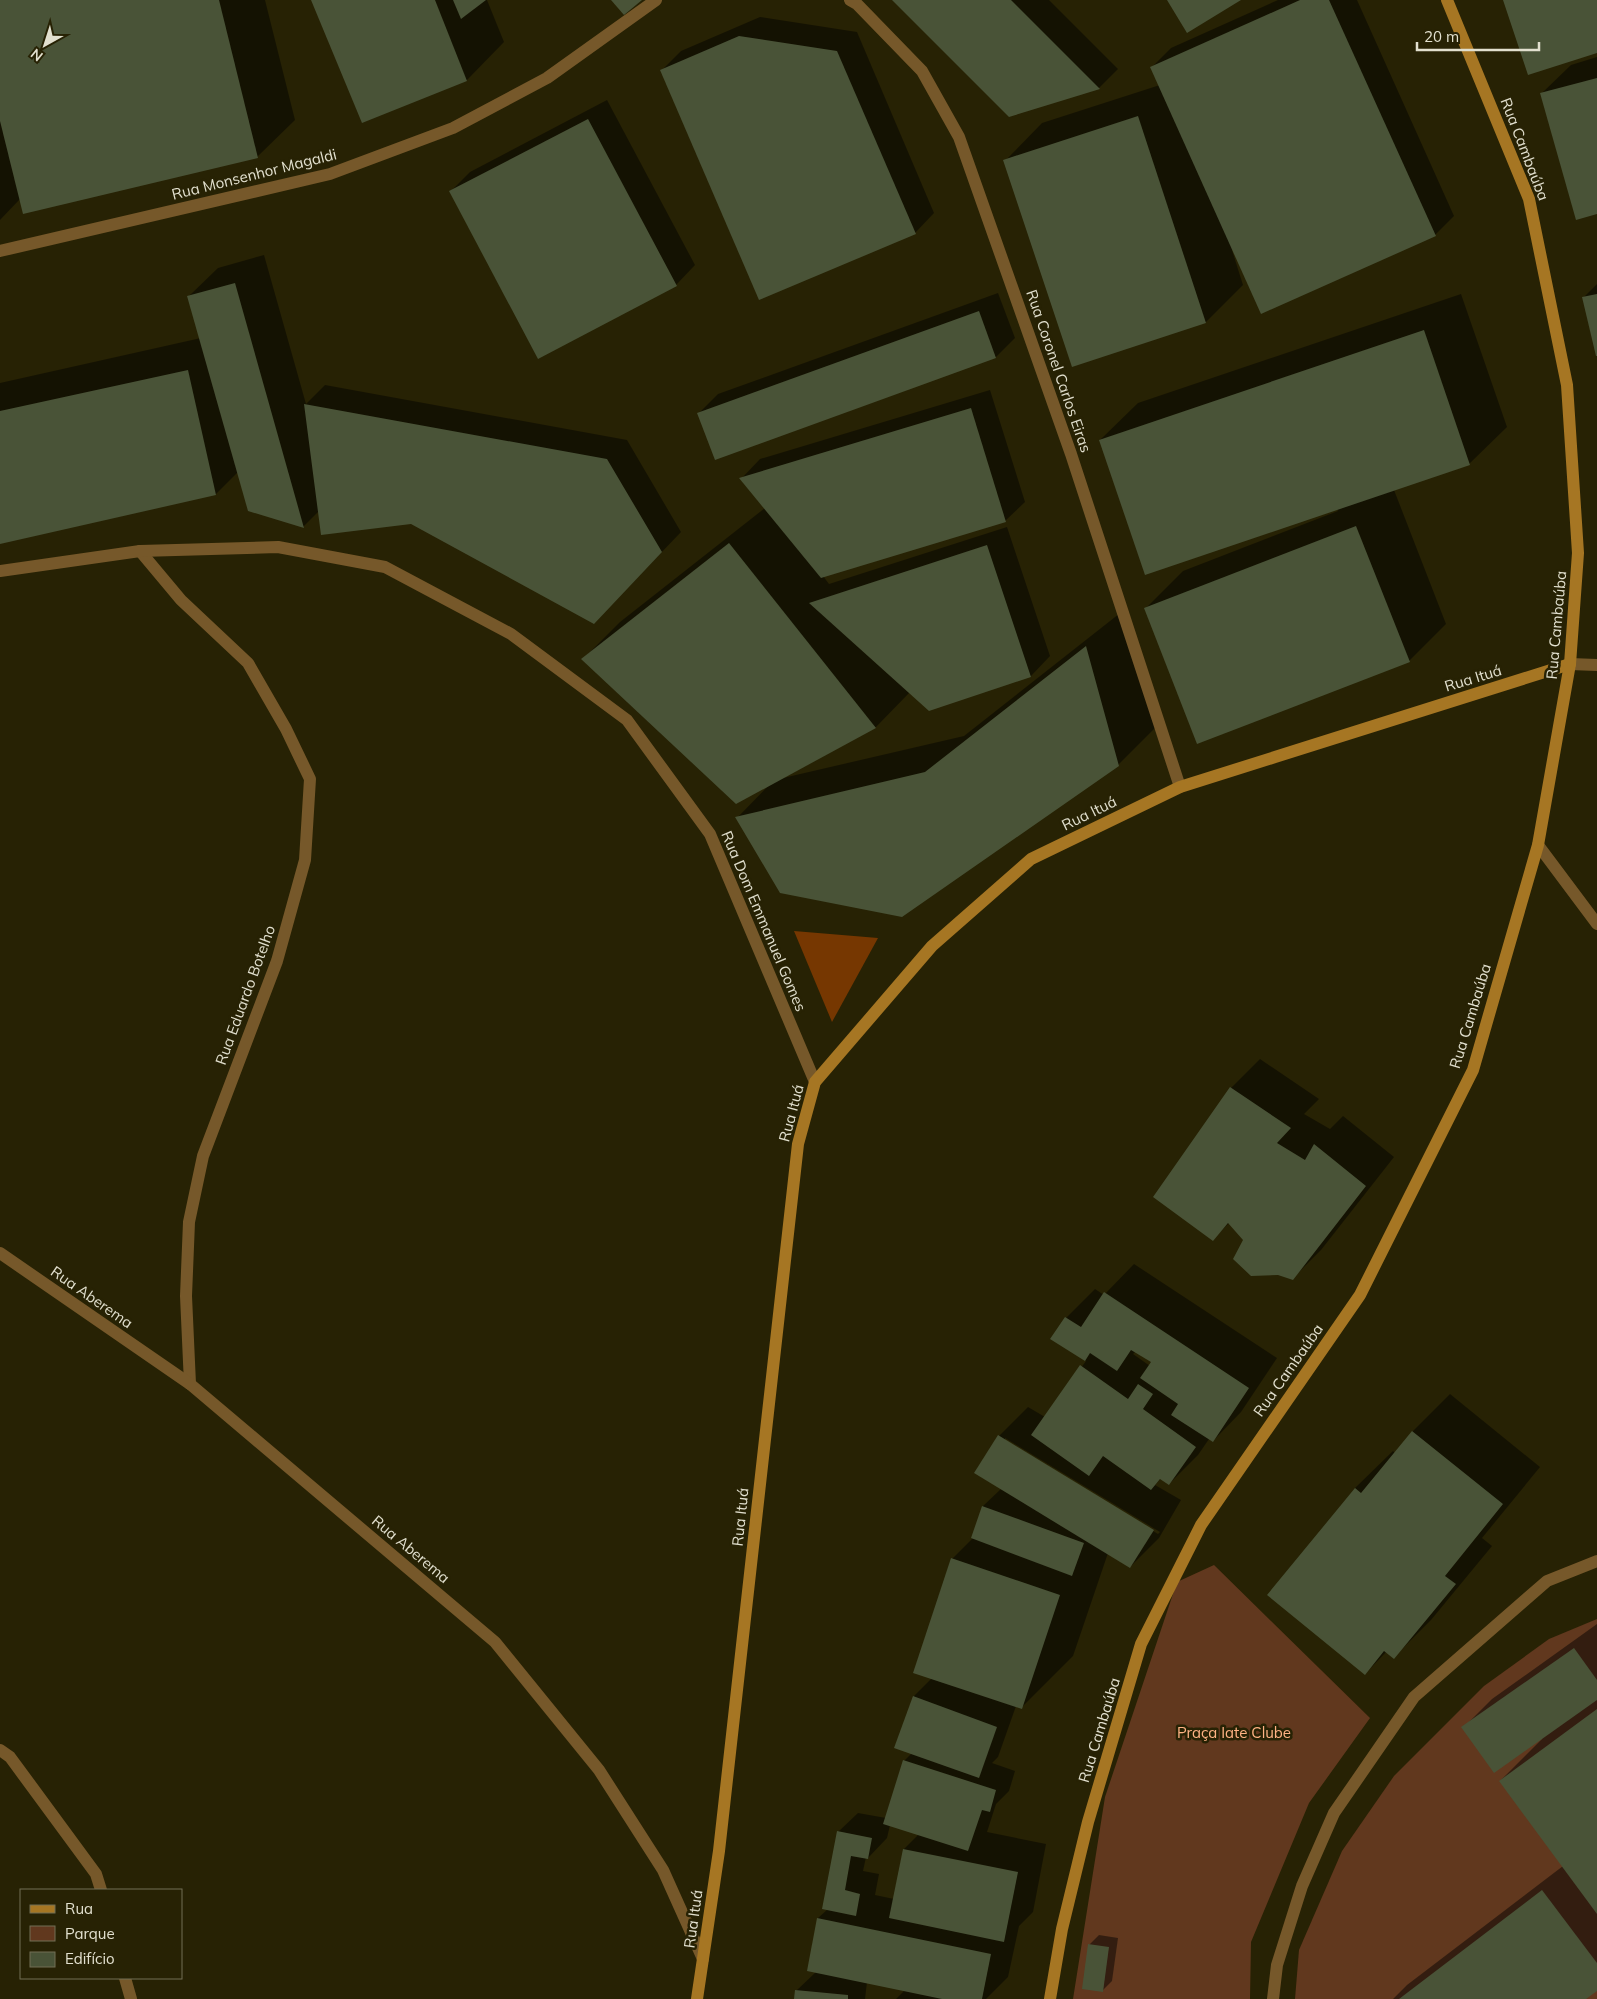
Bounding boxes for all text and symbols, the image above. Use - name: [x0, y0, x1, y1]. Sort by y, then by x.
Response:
- north arrow: [20, 20, 70, 70]
- scale bar: [1417, 20, 1540, 52]
- text: 20 m: [1424, 27, 1459, 46]
- text: N: [27, 45, 47, 65]
- street label: Rua Cambaúba: [1497, 95, 1553, 203]
- street label: Rua Monsenhor Magaldi: [170, 144, 338, 204]
- street label: Rua Coronel Carlos Eiras: [1022, 287, 1096, 455]
- street label: Rua Cambaúba: [1542, 570, 1570, 680]
- street label: Rua Ituá: [1442, 660, 1504, 696]
- street label: Rua Ituá: [1058, 792, 1120, 834]
- street label: Rua Dom Emmanuel Gomes: [717, 828, 811, 1014]
- street label: Rua Eduardo Botelho: [211, 923, 279, 1067]
- street label: Rua Cambaúba: [1445, 961, 1495, 1071]
- street label: Rua Ituá: [774, 1082, 808, 1144]
- street label: Rua Aberema: [47, 1262, 137, 1332]
- street label: Rua Cambaúba: [1249, 1320, 1327, 1420]
- street label: Rua Ituá: [727, 1487, 753, 1547]
- street label: Rua Aberema: [368, 1511, 454, 1587]
- street label: Rua Cambaúba: [1074, 1675, 1124, 1785]
- park label: Praça Iate Clube: [1177, 1723, 1291, 1742]
- legend: [20, 1889, 182, 1979]
- street label: Rua Ituá: [680, 1889, 706, 1949]
- text: Rua: [65, 1899, 93, 1918]
- text: Parque: [65, 1924, 115, 1943]
- text: Edifício: [65, 1949, 115, 1968]

